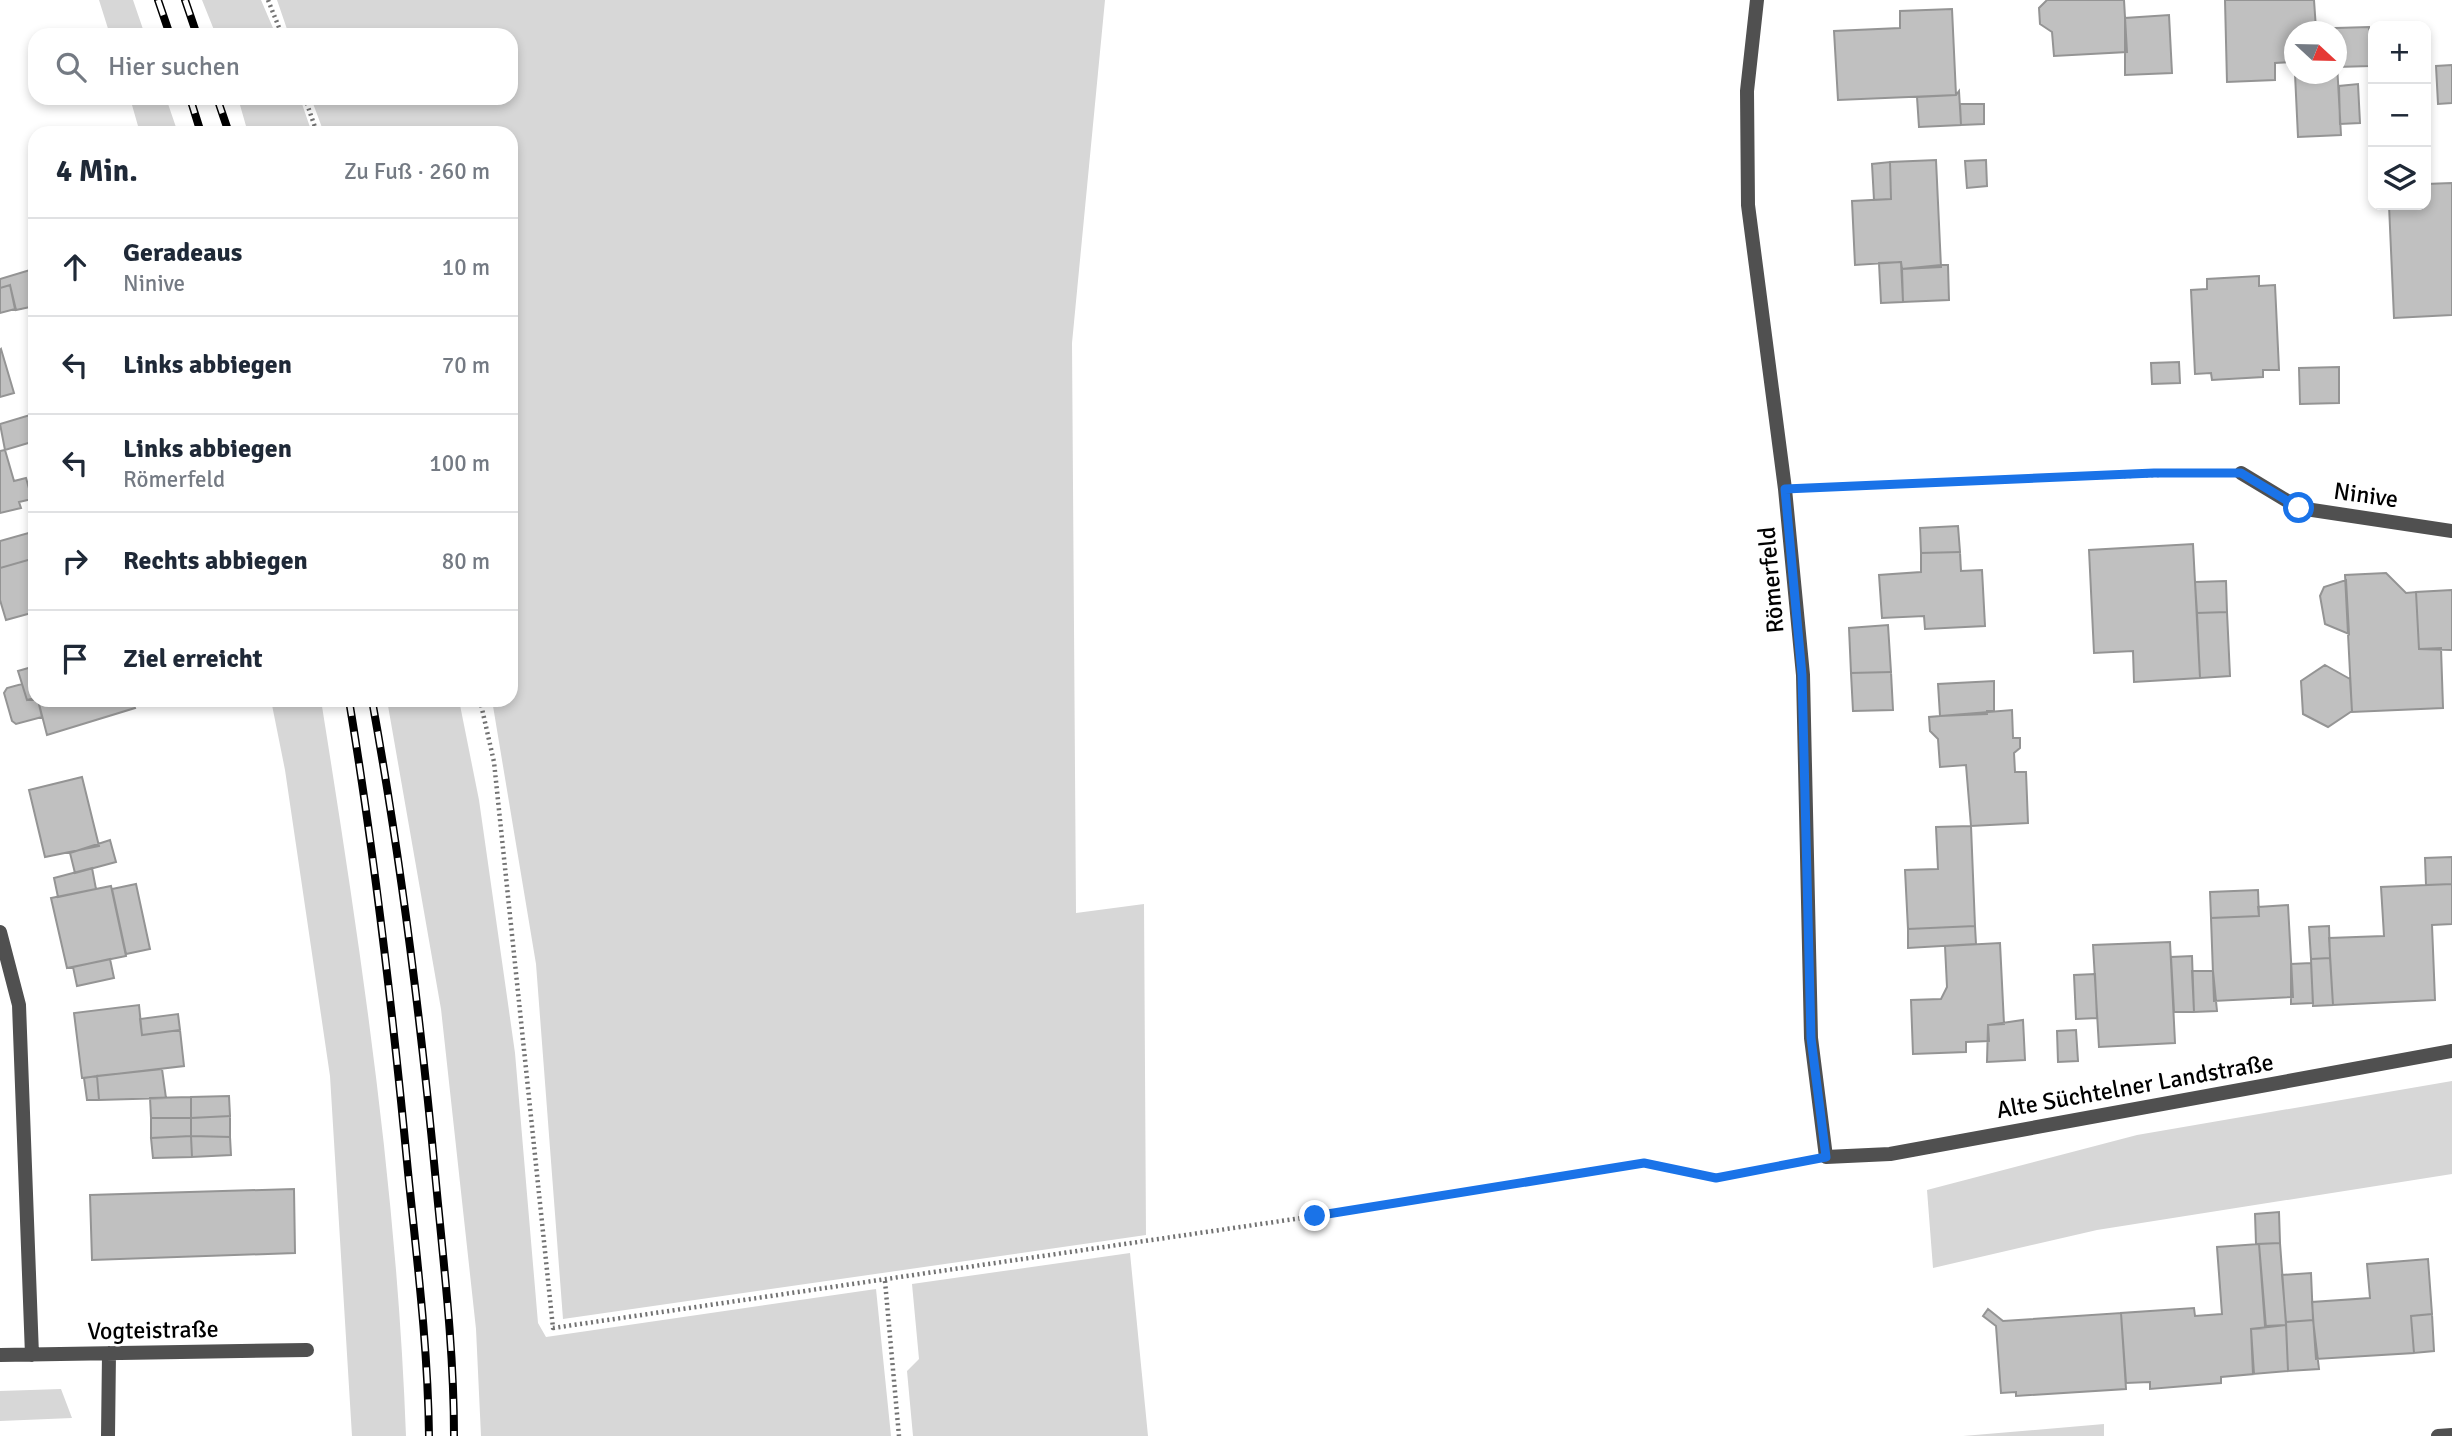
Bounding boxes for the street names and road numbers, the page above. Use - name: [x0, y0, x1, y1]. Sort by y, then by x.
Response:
- street label: Ninive: [2332, 476, 2400, 514]
- street label: Römerfeld: [1751, 526, 1791, 634]
- street label: Alte Süchtelner Landstraße: [1994, 1047, 2276, 1125]
- street label: Vogteistraße: [87, 1314, 219, 1346]

